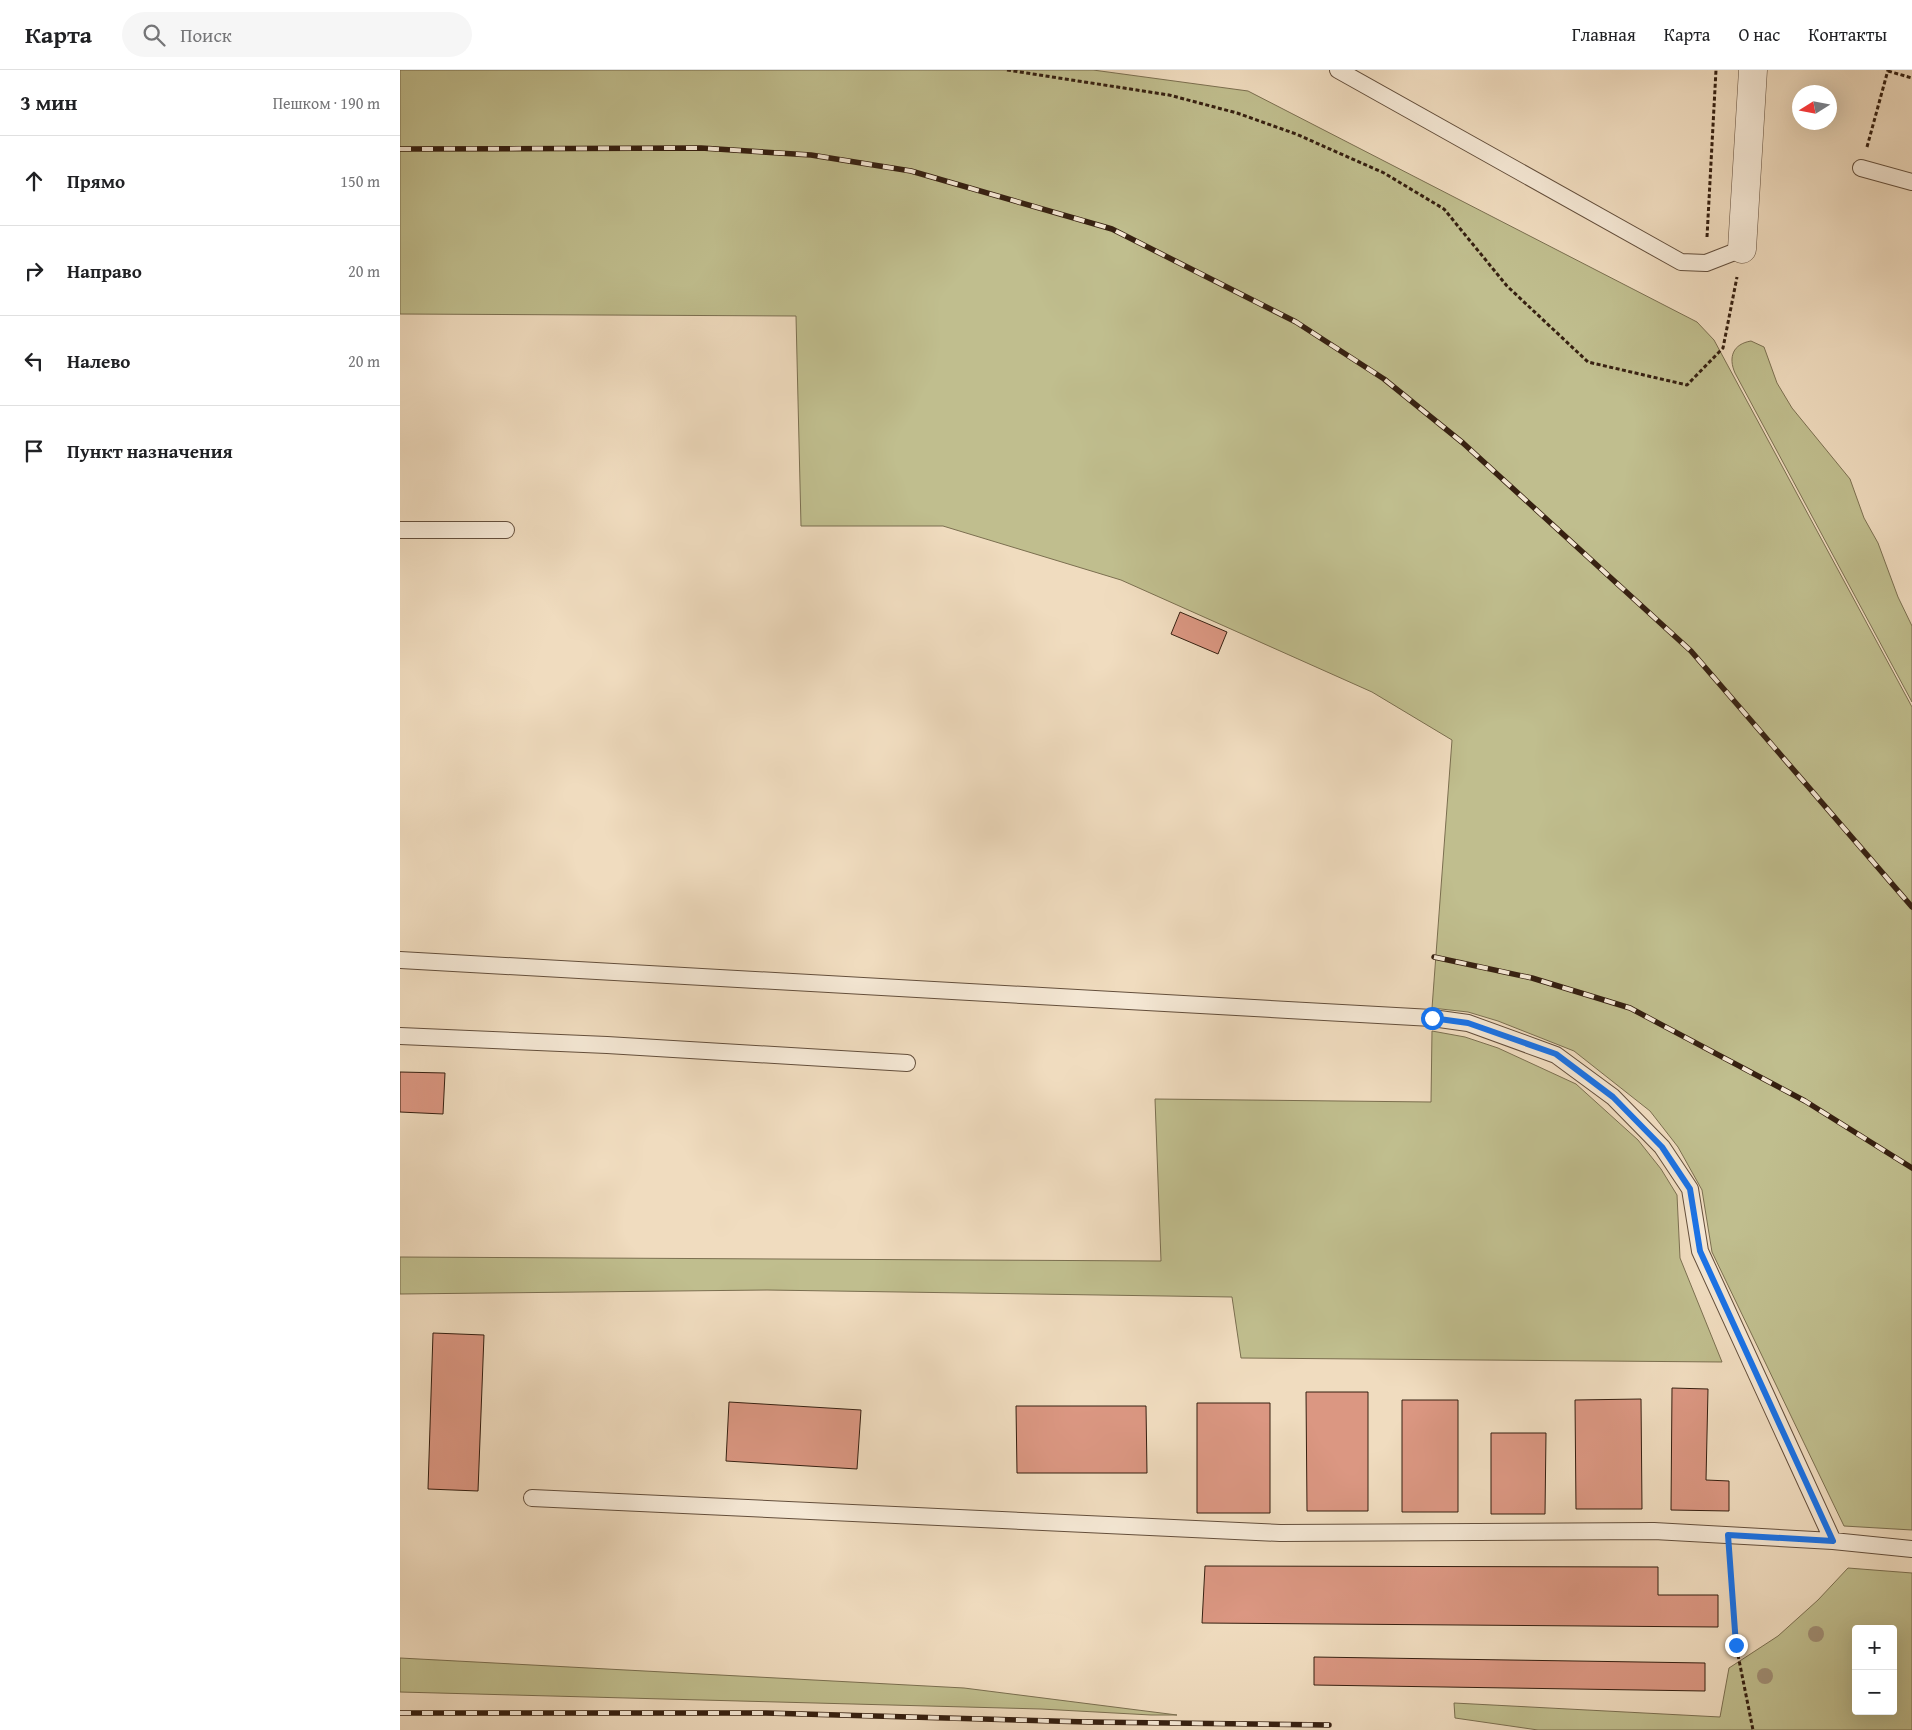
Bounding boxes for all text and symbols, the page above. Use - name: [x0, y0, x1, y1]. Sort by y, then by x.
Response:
- search box: [122, 12, 472, 57]
- text: Карта: [25, 17, 92, 52]
- icon: search: [140, 21, 168, 49]
- text: Поиск: [180, 21, 232, 49]
- text: Главная: [1572, 21, 1636, 48]
- text: Карта: [1664, 21, 1710, 48]
- text: О нас: [1738, 21, 1780, 48]
- text: Контакты: [1808, 21, 1887, 48]
- north arrow: [1792, 85, 1837, 130]
- text: 3 мин: [20, 87, 77, 118]
- text: Пешком · 190 m: [273, 91, 380, 115]
- icon: ahead: [20, 167, 48, 195]
- text: Прямо: [67, 167, 125, 195]
- text: 150 m: [340, 169, 380, 193]
- icon: right: [20, 257, 48, 285]
- text: Направо: [67, 257, 142, 285]
- text: 20 m: [348, 259, 380, 283]
- icon: left: [20, 347, 48, 375]
- text: Налево: [67, 347, 130, 375]
- text: 20 m: [348, 349, 380, 373]
- icon: arrive: [20, 437, 48, 465]
- text: Пункт назначения: [67, 437, 233, 465]
- route start: [1421, 1007, 1444, 1030]
- map controls: [1852, 1625, 1897, 1715]
- button: +: [1852, 1625, 1897, 1670]
- route end: [1725, 1634, 1748, 1657]
- button: −: [1852, 1670, 1897, 1715]

